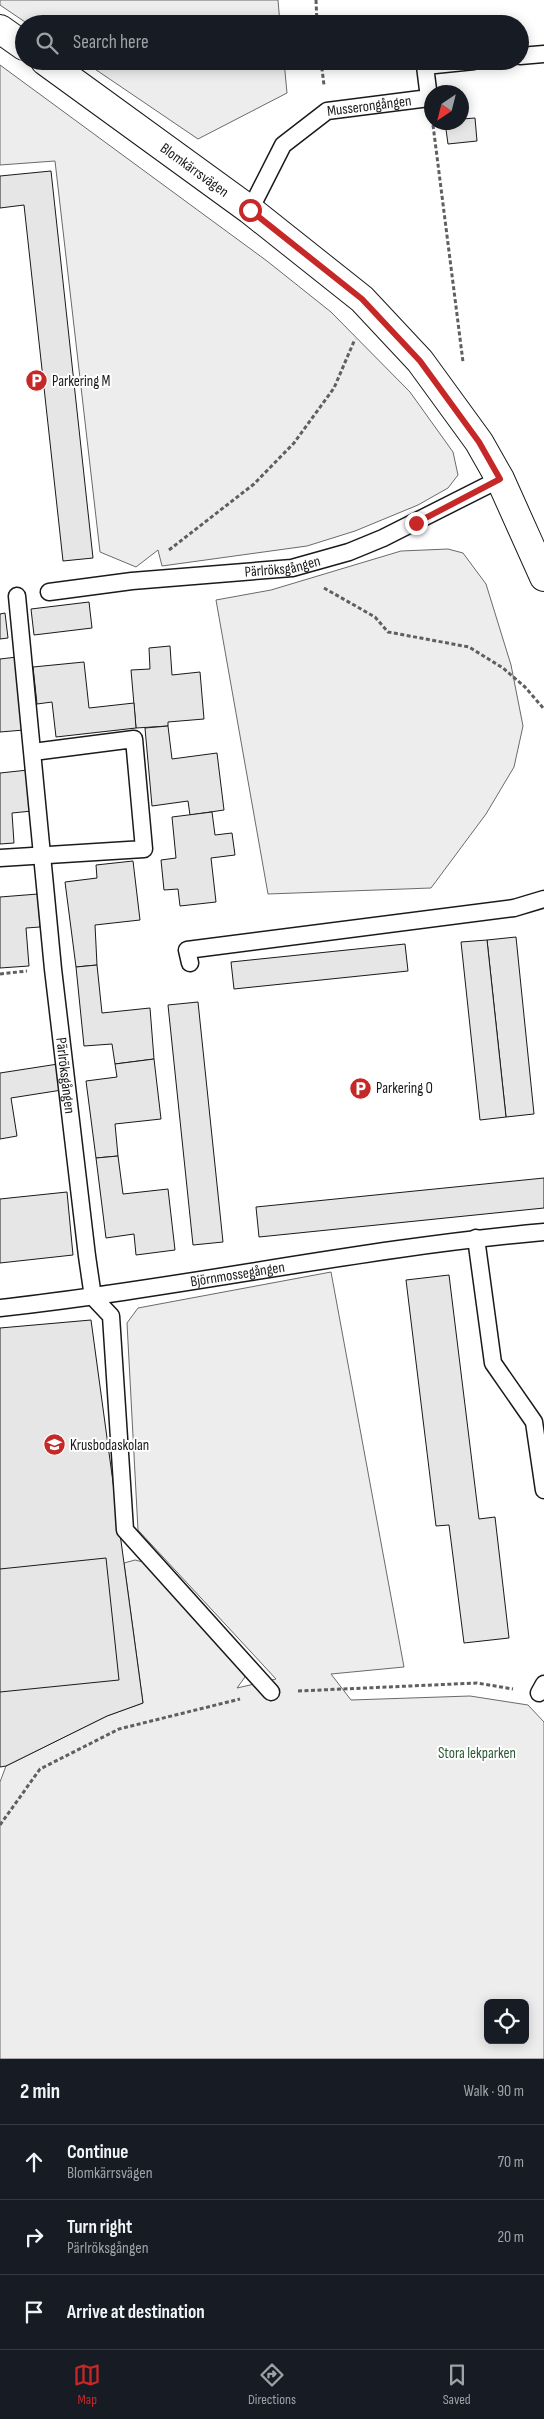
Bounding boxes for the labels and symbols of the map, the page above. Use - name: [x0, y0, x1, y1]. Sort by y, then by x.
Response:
- north arrow: [424, 85, 469, 130]
- street label: Musserongången: [326, 91, 413, 121]
- street label: Blomkärrsvägen: [156, 139, 232, 201]
- route start: [239, 199, 262, 222]
- parking icon: Parkering M: [24, 369, 48, 393]
- place label: Parkering M: [52, 372, 111, 391]
- route end: [405, 512, 428, 535]
- street label: Pärlröksgången: [244, 551, 323, 582]
- street label: Pärlröksgången: [51, 1036, 79, 1115]
- parking icon: Parkering O: [348, 1076, 372, 1100]
- place label: Parkering O: [376, 1079, 433, 1098]
- street label: Björnmossegången: [189, 1258, 286, 1291]
- school or university icon: Krusbodaskolan: [42, 1433, 66, 1457]
- place label: Krusbodaskolan: [70, 1436, 149, 1455]
- park label: Stora lekparken: [438, 1744, 516, 1763]

